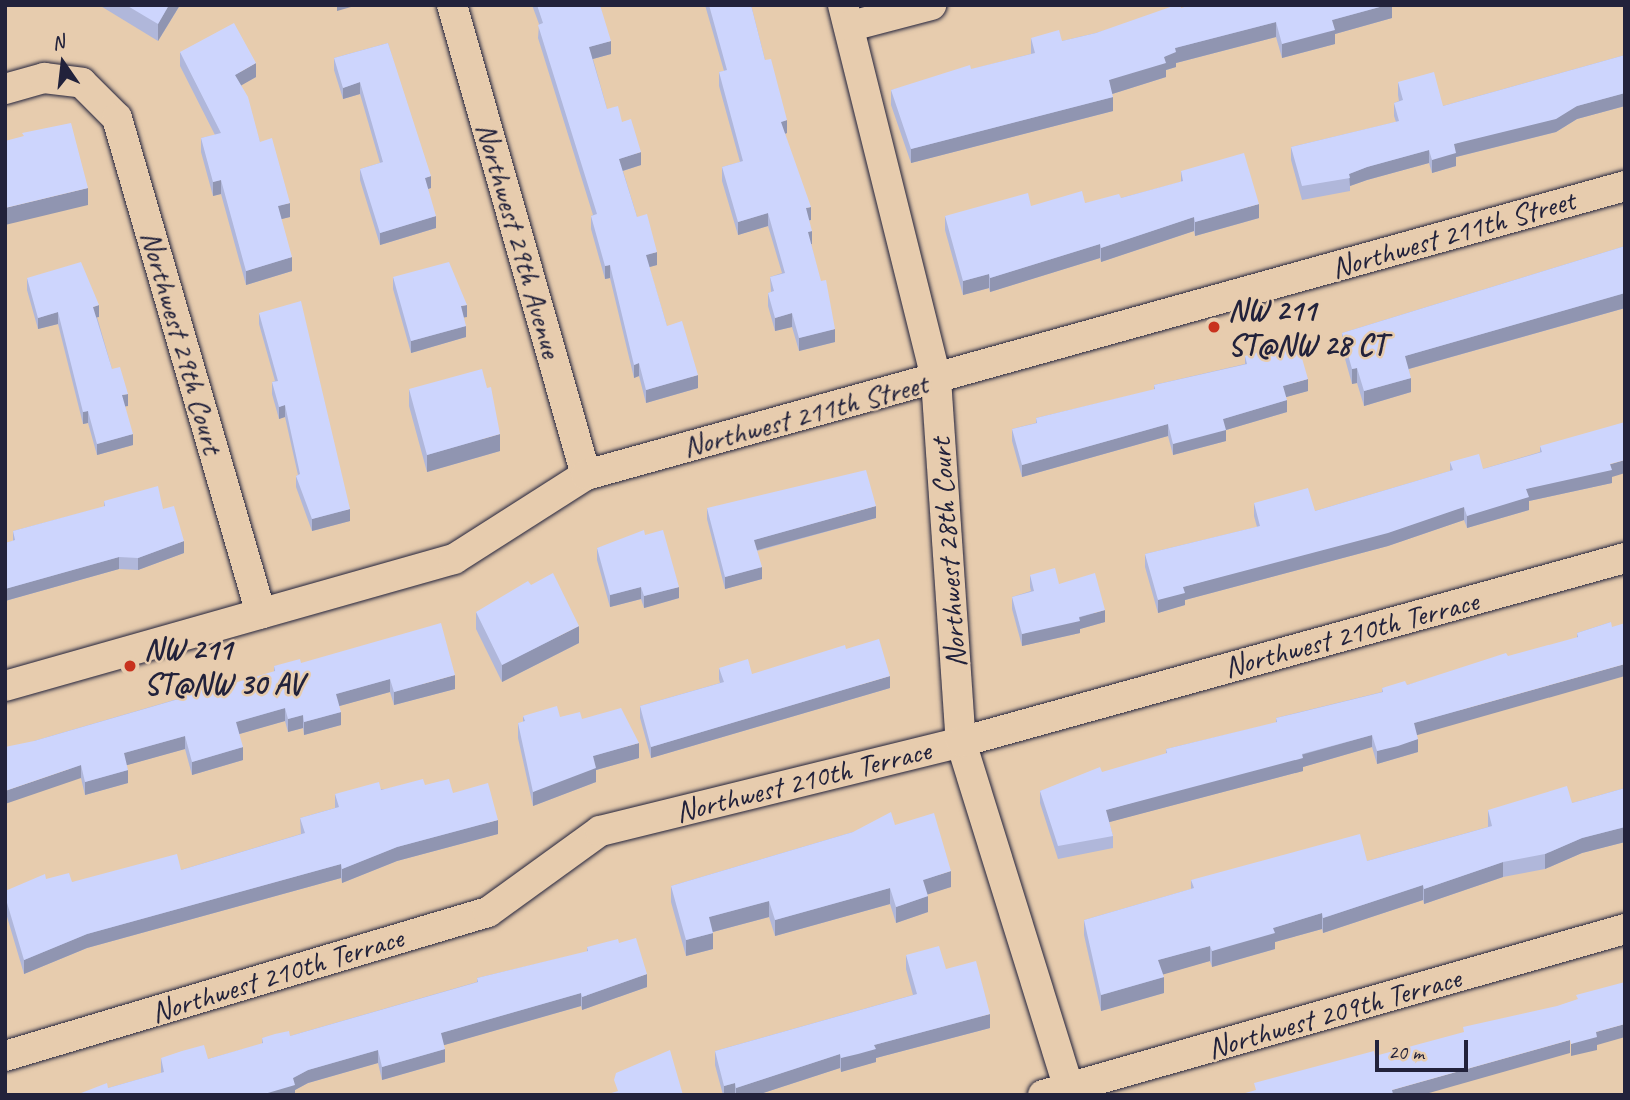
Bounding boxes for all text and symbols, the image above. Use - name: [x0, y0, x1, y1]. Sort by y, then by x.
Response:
- north arrow: [28, 28, 98, 98]
- text: N: [49, 30, 67, 56]
- street label: Northwest 29th Avenue: [468, 119, 570, 361]
- street label: Northwest 211th Street: [1327, 182, 1579, 286]
- street label: Northwest 29th Court: [133, 227, 231, 457]
- place label: NW 211 ST@NW 28 CT: [1228, 292, 1386, 362]
- marker: NW 211 ST@NW 28 CT: [1206, 319, 1222, 335]
- street label: Northwest 211th Street: [679, 365, 931, 465]
- street label: Northwest 28th Court: [922, 437, 974, 669]
- street label: Northwest 210th Terrace: [1220, 583, 1482, 685]
- place label: NW 211 ST@NW 30 AV: [144, 631, 303, 702]
- marker: NW 211 ST@NW 30 AV: [122, 658, 138, 674]
- street label: Northwest 210th Terrace: [671, 732, 935, 830]
- street label: Northwest 210th Terrace: [146, 919, 408, 1031]
- street label: Northwest 209th Terrace: [1203, 960, 1465, 1066]
- scale bar: [1378, 1026, 1471, 1070]
- text: 20 m: [1388, 1039, 1424, 1065]

